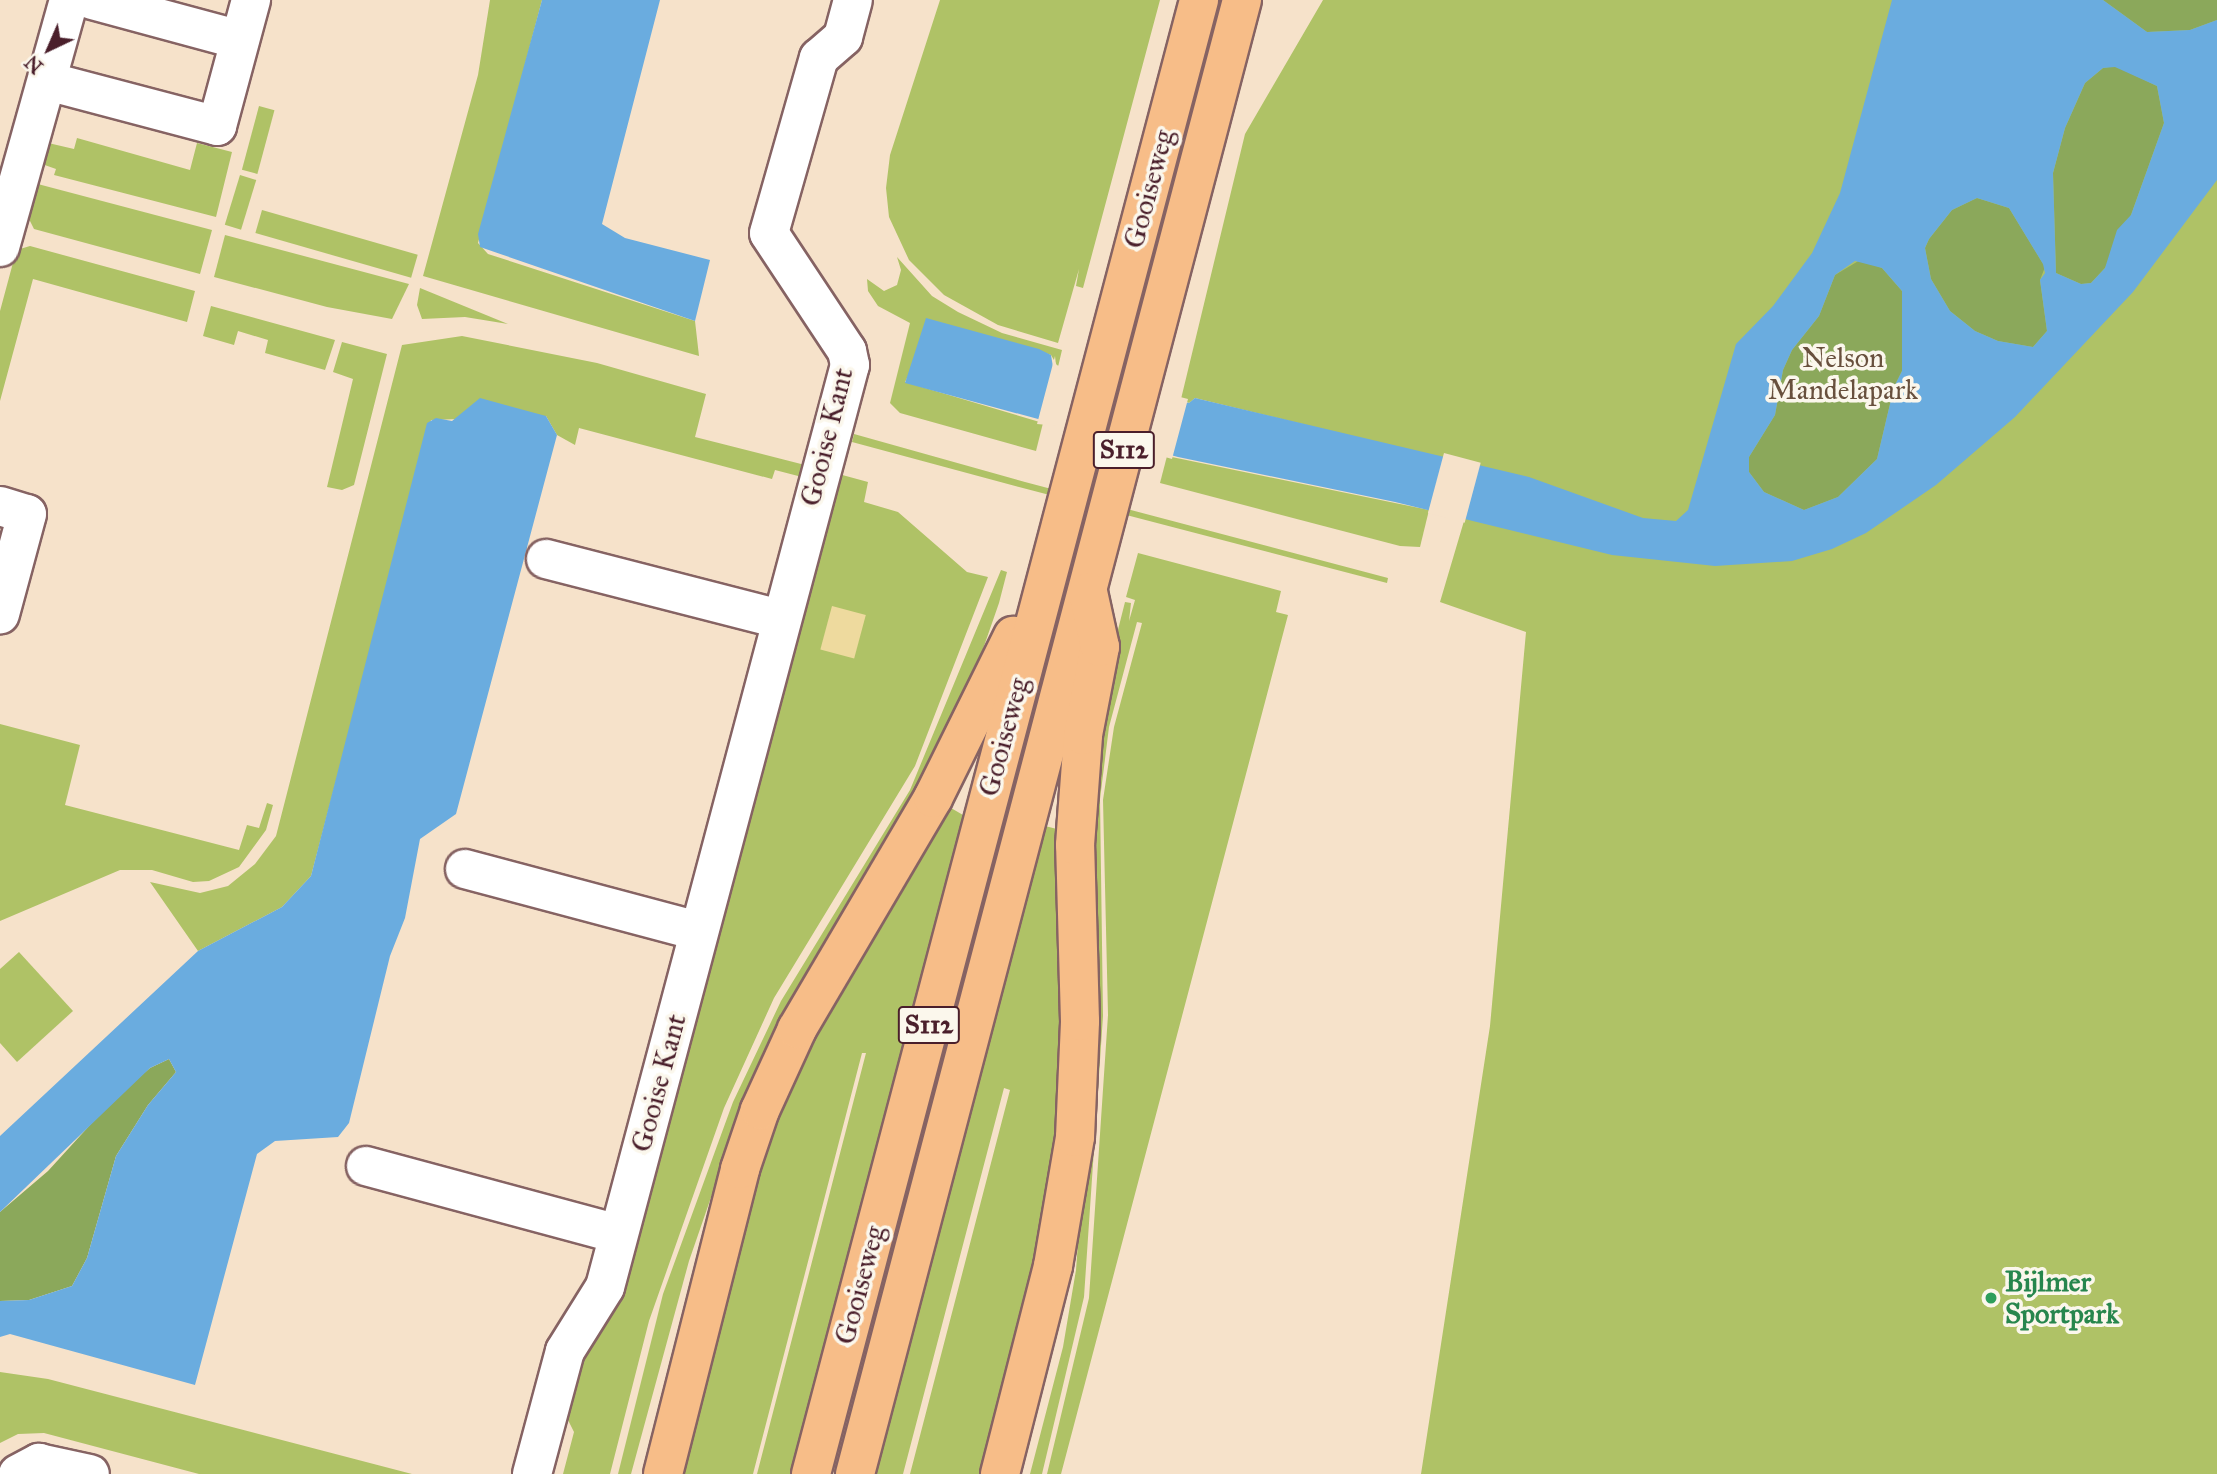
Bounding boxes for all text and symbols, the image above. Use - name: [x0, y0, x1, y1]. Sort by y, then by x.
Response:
- north arrow: [14, 14, 84, 84]
- text: N: [20, 51, 48, 78]
- street label: Gooiseweg: [1117, 126, 1181, 252]
- park label: Nelson Mandelapark: [1768, 341, 1918, 407]
- street label: Gooise Kant: [794, 364, 860, 510]
- road number: S112: [1092, 428, 1156, 472]
- street label: Gooiseweg: [972, 674, 1036, 800]
- road number: S112: [898, 1002, 960, 1048]
- street label: Gooise Kant: [624, 1010, 694, 1156]
- street label: Gooiseweg: [828, 1222, 892, 1348]
- place label: Bijlmer Sportpark: [2005, 1265, 2119, 1331]
- marker: Bijlmer Sportpark: [1983, 1290, 1999, 1306]

